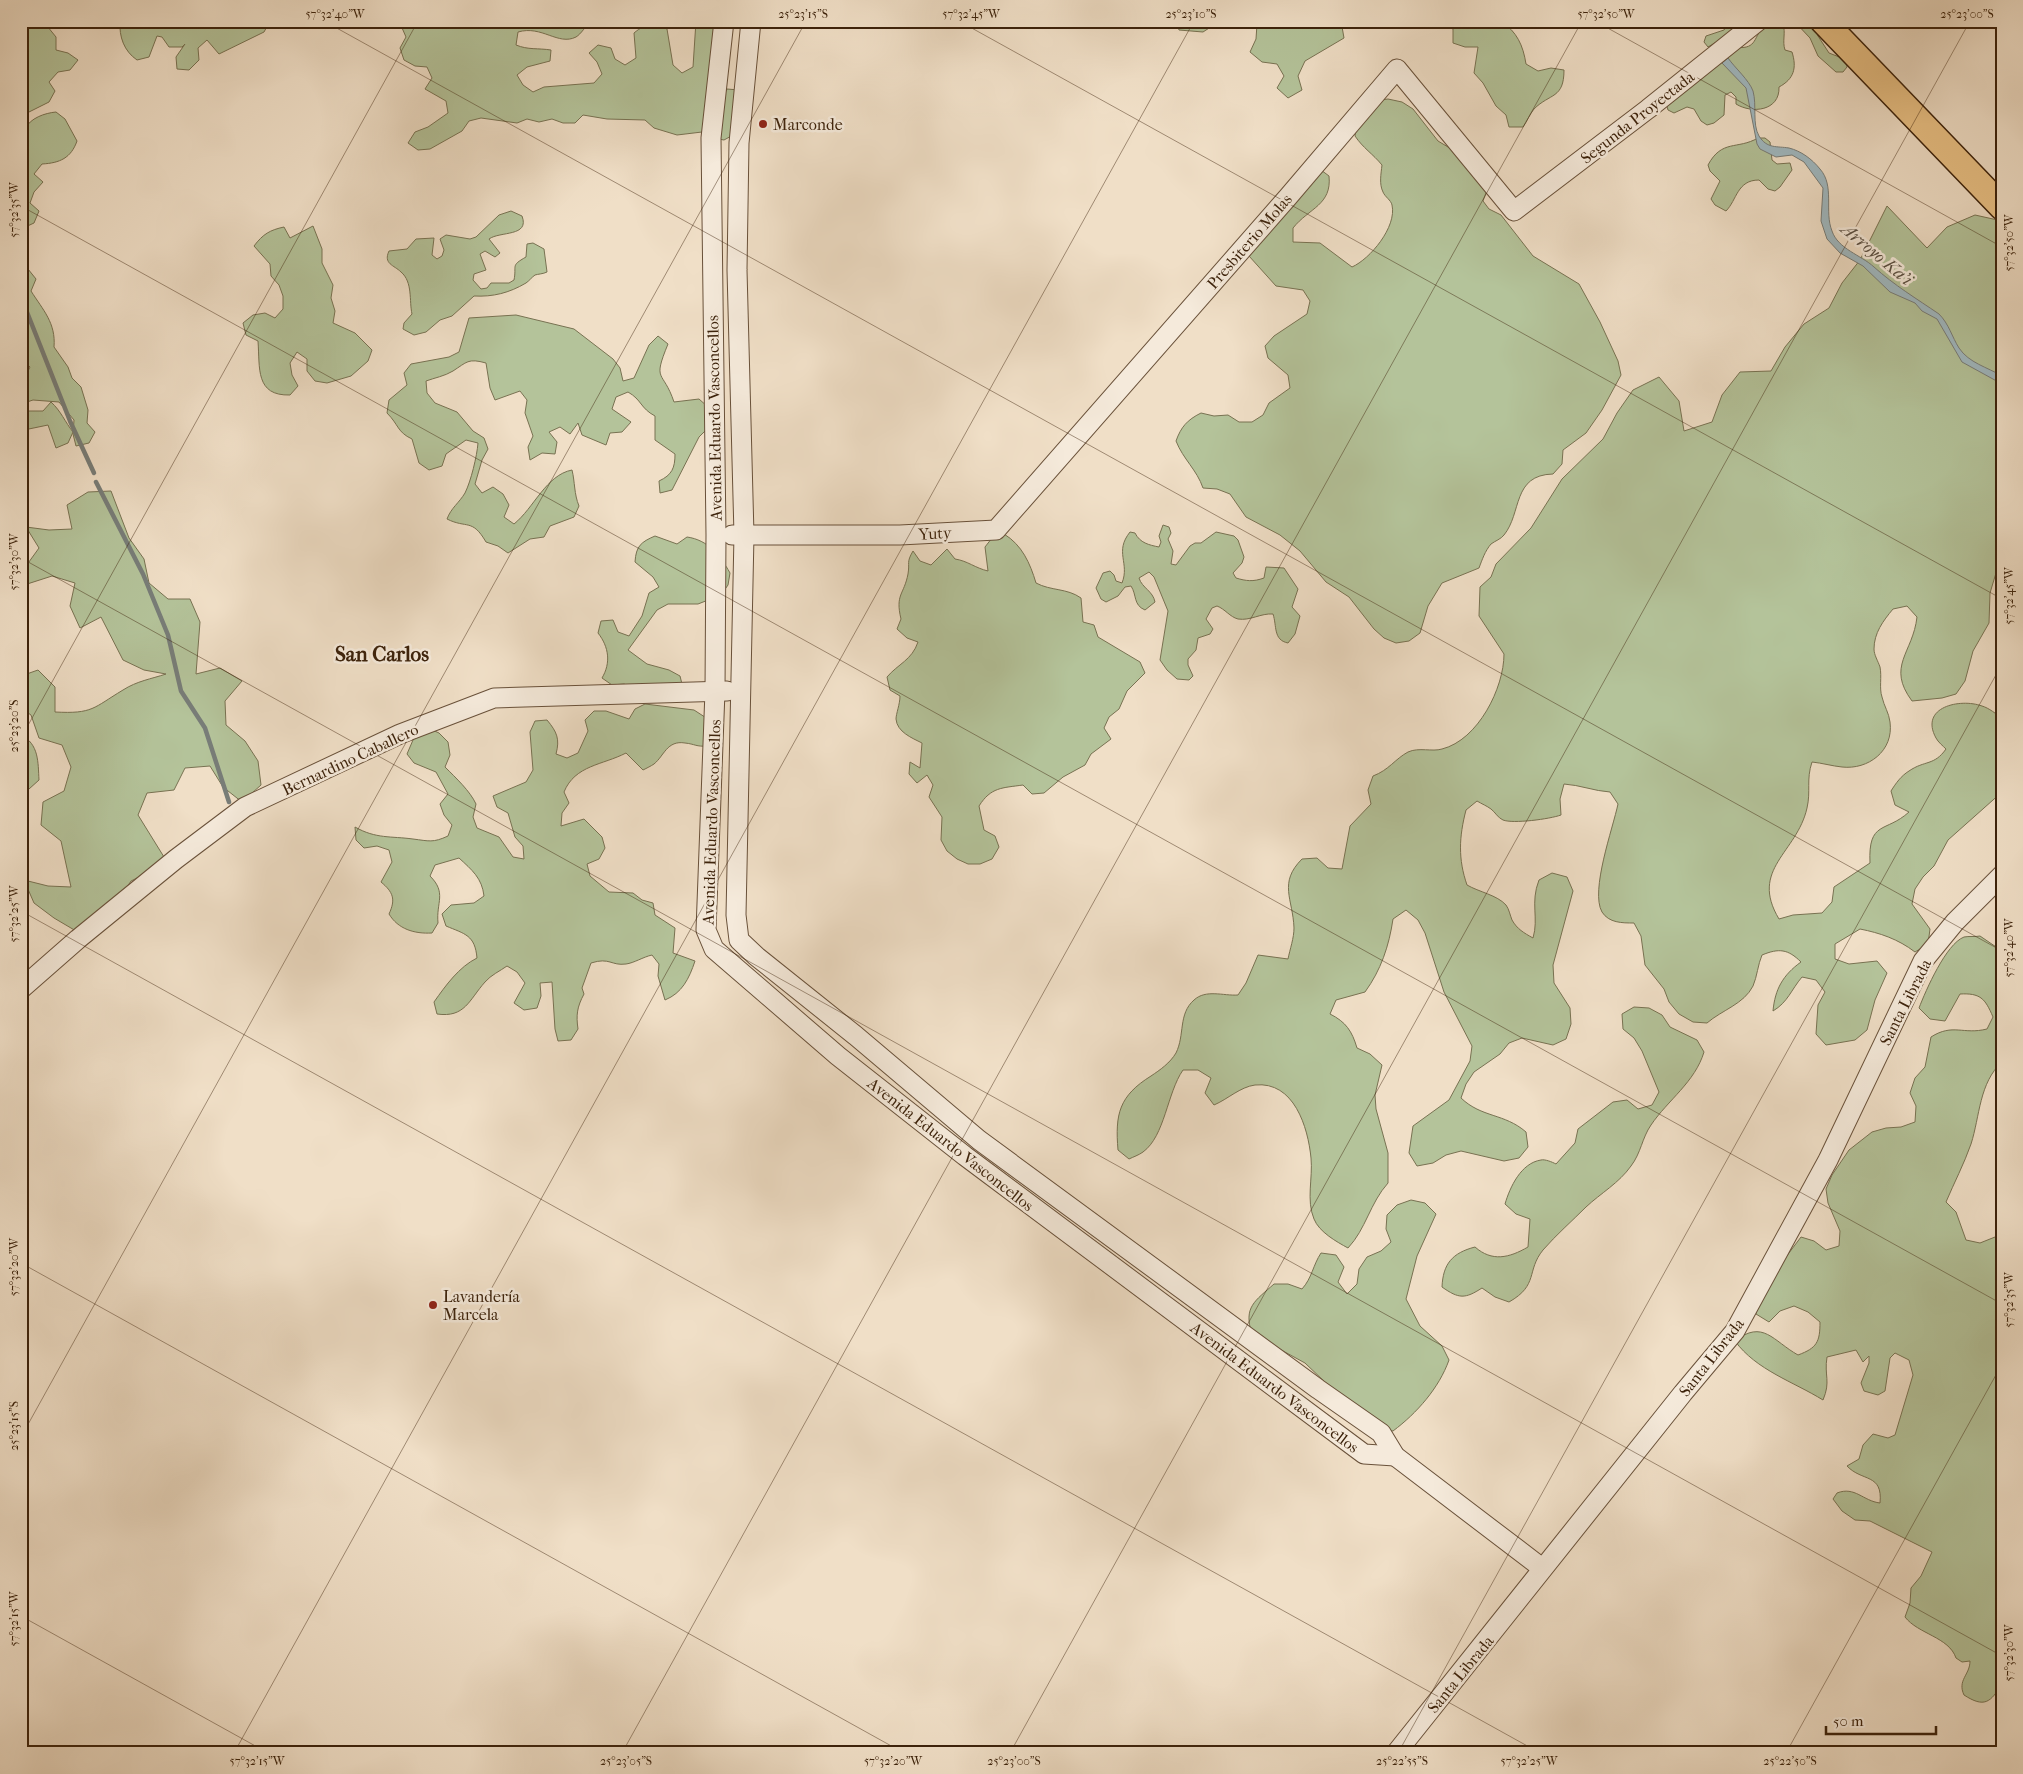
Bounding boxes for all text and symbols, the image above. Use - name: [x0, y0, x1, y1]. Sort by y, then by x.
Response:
- text: 57°32'40"W: [305, 7, 366, 21]
- text: 25°23'15"S: [778, 7, 828, 21]
- text: 57°32'45"W: [942, 7, 1001, 21]
- text: 25°23'10"S: [1165, 7, 1217, 21]
- text: 57°32'50"W: [1577, 7, 1636, 21]
- text: 25°23'00"S: [1940, 7, 1994, 21]
- street label: Segunda Proyectada: [1577, 67, 1698, 168]
- place label: Marconde: [773, 115, 843, 134]
- marker: Marconde: [757, 118, 769, 130]
- text: 57°32'35"W: [7, 181, 21, 238]
- street label: Presbiterio Molas: [1203, 190, 1296, 293]
- text: 57°32'50"W: [2002, 213, 2016, 272]
- water label: Arroyo Ka'i: [1835, 217, 1918, 291]
- street label: Avenida Eduardo Vasconcellos: [703, 315, 726, 522]
- street label: Yuty: [917, 523, 953, 544]
- text: 57°32'30"W: [7, 532, 21, 591]
- text: 57°32'45"W: [2002, 566, 2016, 625]
- district label: San Carlos: [335, 642, 429, 666]
- text: 25°23'20"S: [7, 699, 21, 753]
- street label: Avenida Eduardo Vasconcellos: [698, 719, 725, 926]
- street label: Bernardino Caballero: [279, 720, 421, 799]
- text: 57°32'25"W: [7, 884, 21, 942]
- text: 57°32'40"W: [2002, 917, 2016, 978]
- street label: Santa Librada: [1876, 955, 1936, 1049]
- street label: Avenida Eduardo Vasconcellos: [863, 1073, 1038, 1215]
- text: 57°32'20"W: [7, 1237, 21, 1296]
- text: 57°32'35"W: [2002, 1271, 2016, 1328]
- place label: Lavandería Marcela: [443, 1287, 520, 1324]
- marker: Lavandería Marcela: [427, 1299, 439, 1311]
- street label: Santa Librada: [1675, 1314, 1748, 1400]
- street label: Avenida Eduardo Vasconcellos: [1186, 1317, 1363, 1457]
- text: 25°23'15"S: [7, 1401, 21, 1451]
- text: 57°32'15"W: [7, 1590, 21, 1646]
- text: 57°32'30"W: [2002, 1623, 2016, 1682]
- street label: Santa Librada: [1423, 1631, 1498, 1717]
- scale bar: [1826, 1704, 1936, 1736]
- text: 50 m: [1833, 1712, 1864, 1730]
- text: 57°32'15"W: [230, 1754, 286, 1768]
- text: 25°23'05"S: [600, 1754, 652, 1768]
- text: 57°32'20"W: [864, 1754, 923, 1768]
- text: 25°23'00"S: [987, 1754, 1041, 1768]
- text: 25°22'55"S: [1376, 1754, 1428, 1768]
- text: 57°32'25"W: [1501, 1754, 1559, 1768]
- text: 25°22'50"S: [1763, 1754, 1817, 1768]

